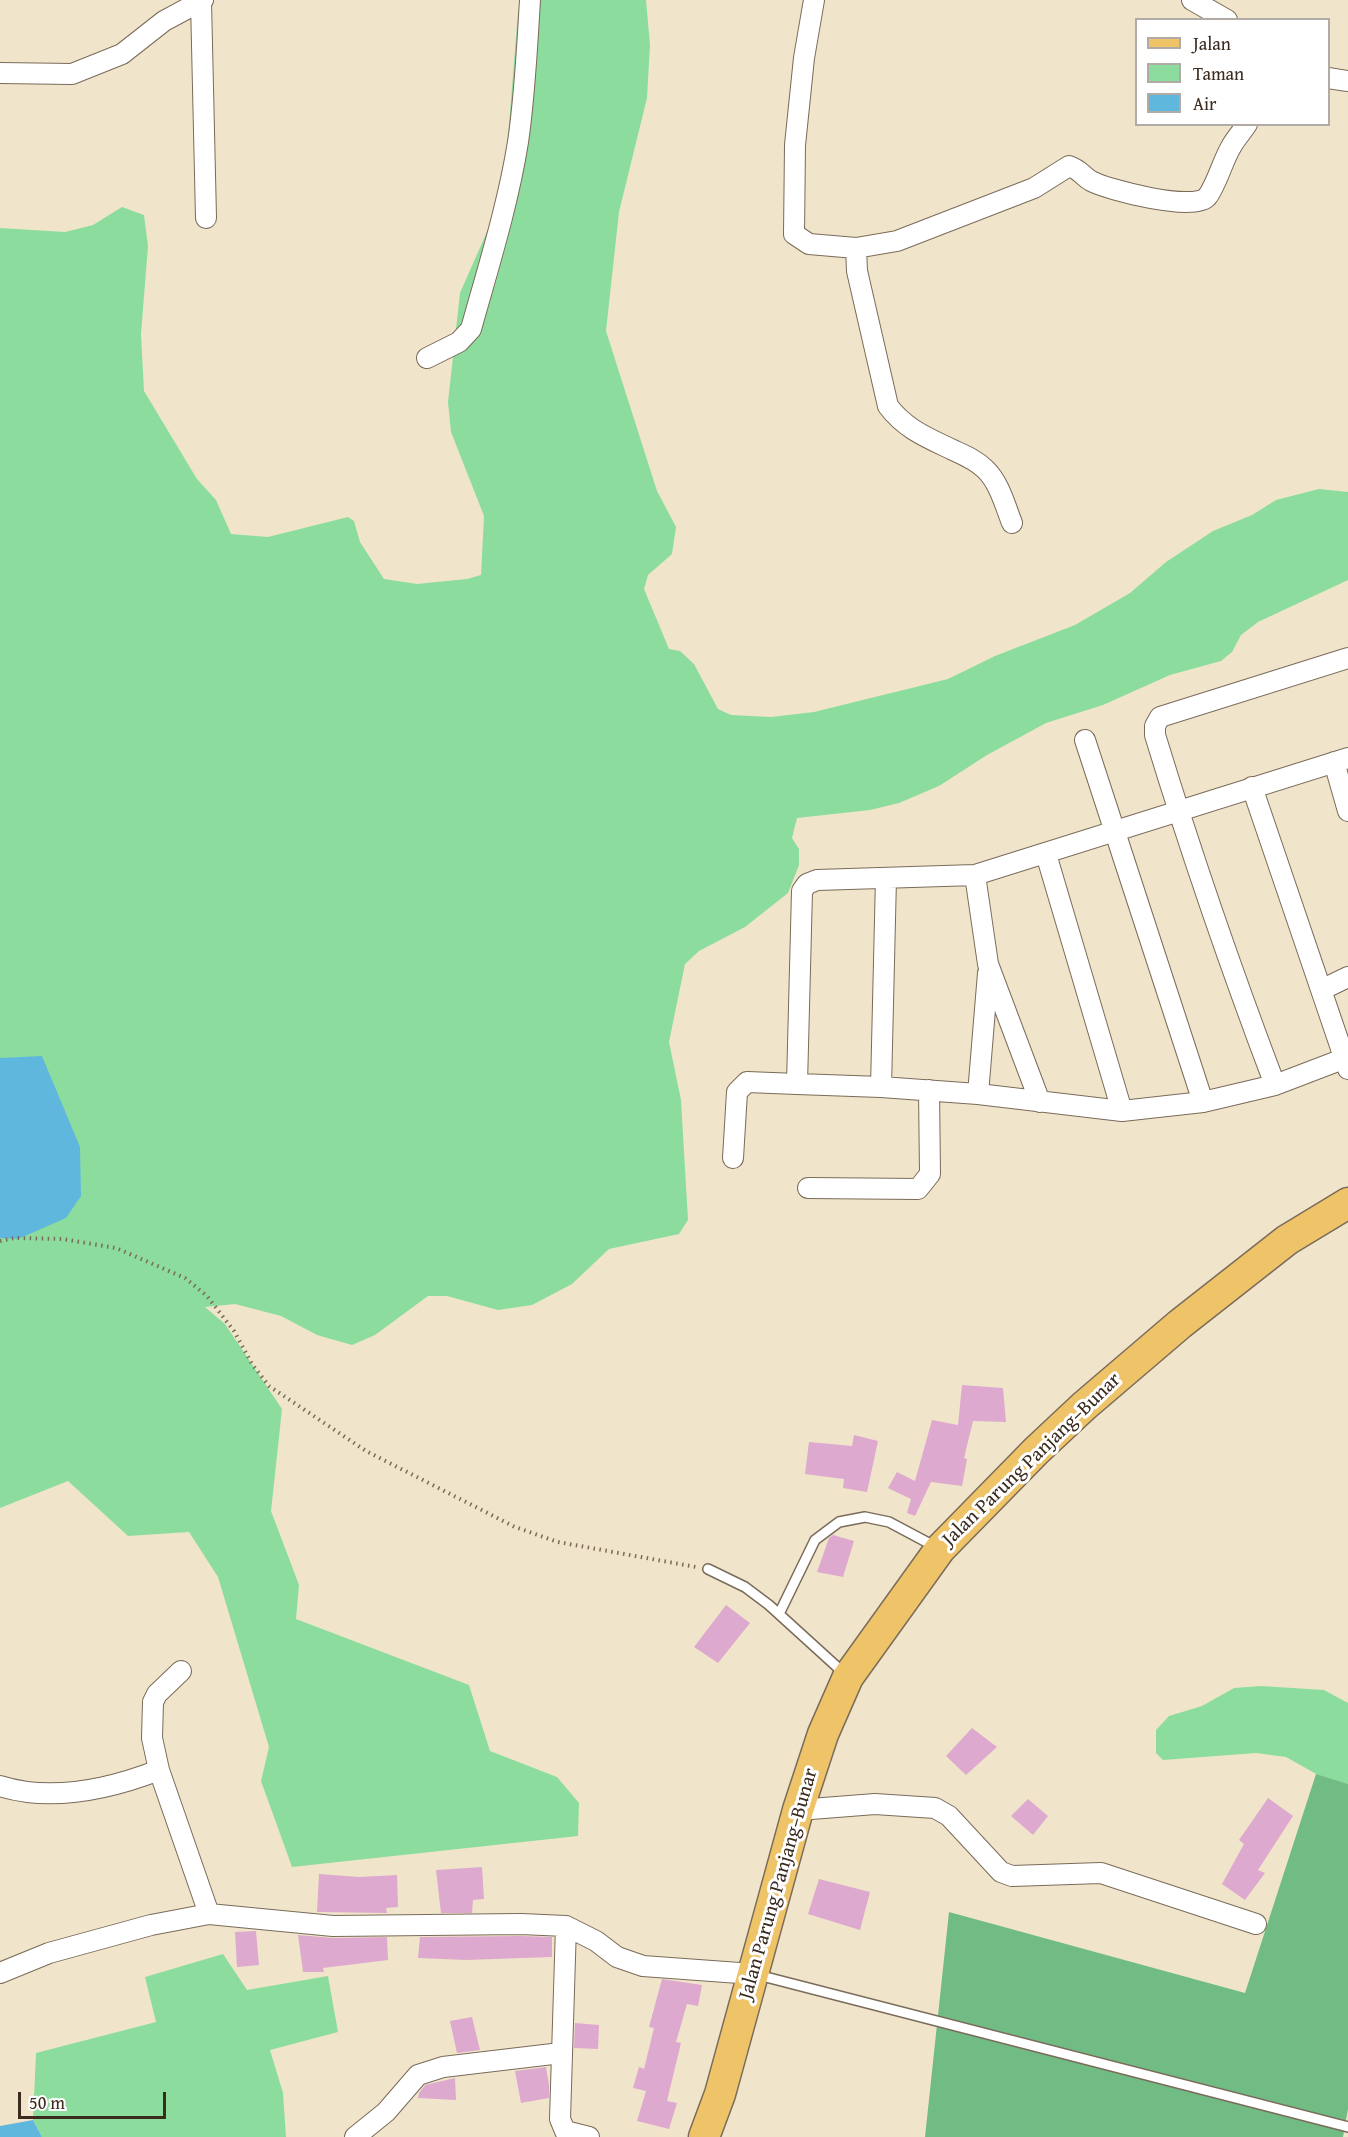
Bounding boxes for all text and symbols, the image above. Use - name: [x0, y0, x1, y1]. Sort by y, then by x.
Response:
- legend: [1135, 18, 1330, 126]
- text: Jalan: [1193, 30, 1231, 57]
- text: Taman: [1193, 60, 1244, 87]
- text: Air: [1193, 90, 1216, 117]
- street label: Jalan Parung Panjang–Bunar: [938, 1368, 1126, 1552]
- street label: Jalan Parung Panjang–Bunar: [734, 1766, 824, 2002]
- scale bar: [21, 2080, 170, 2118]
- text: 50 m: [29, 2089, 65, 2116]

